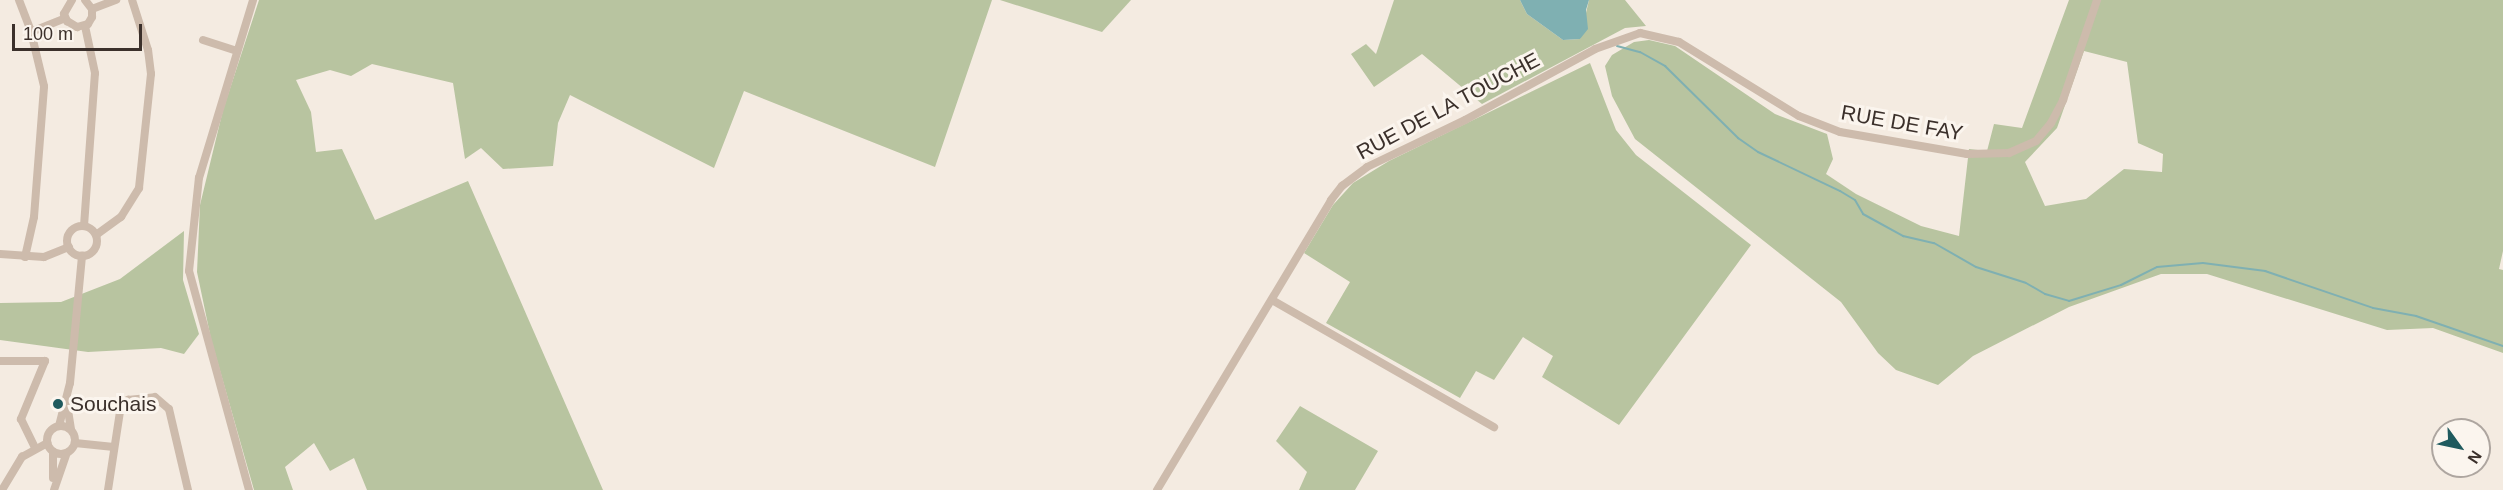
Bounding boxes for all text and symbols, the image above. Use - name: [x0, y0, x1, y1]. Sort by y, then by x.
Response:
- scale bar: [15, 12, 146, 50]
- text: 100 m: [23, 24, 73, 44]
- street label: RUE DE LA TOUCHE: [1352, 47, 1544, 165]
- street label: RUE DE FAY: [1839, 100, 1965, 146]
- place label: Souchais: [70, 391, 156, 417]
- marker: Souchais: [51, 397, 65, 411]
- north arrow: [2431, 418, 2491, 478]
- text: N: [2465, 448, 2485, 466]

